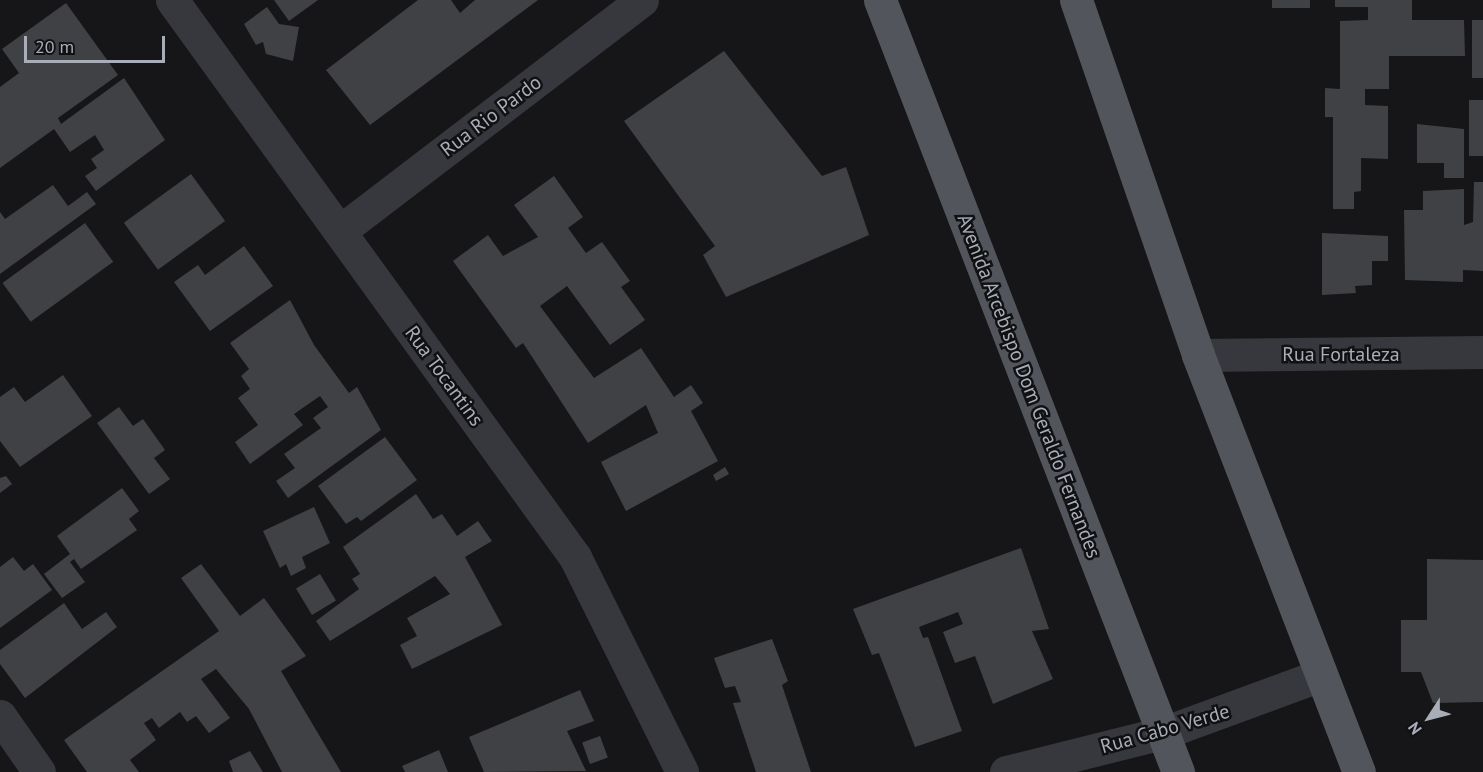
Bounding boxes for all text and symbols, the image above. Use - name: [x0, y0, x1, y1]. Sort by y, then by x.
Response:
- scale bar: [27, 24, 168, 62]
- text: 20 m: [35, 35, 74, 58]
- street label: Rua Rio Pardo: [436, 70, 546, 162]
- street label: Avenida Arcebispo Dom Geraldo Fernandes: [952, 210, 1106, 562]
- street label: Rua Tocantins: [400, 321, 488, 431]
- street label: Rua Fortaleza: [1282, 342, 1400, 366]
- north arrow: [1399, 688, 1459, 748]
- street label: Rua Cabo Verde: [1097, 699, 1233, 759]
- text: N: [1403, 718, 1426, 739]

